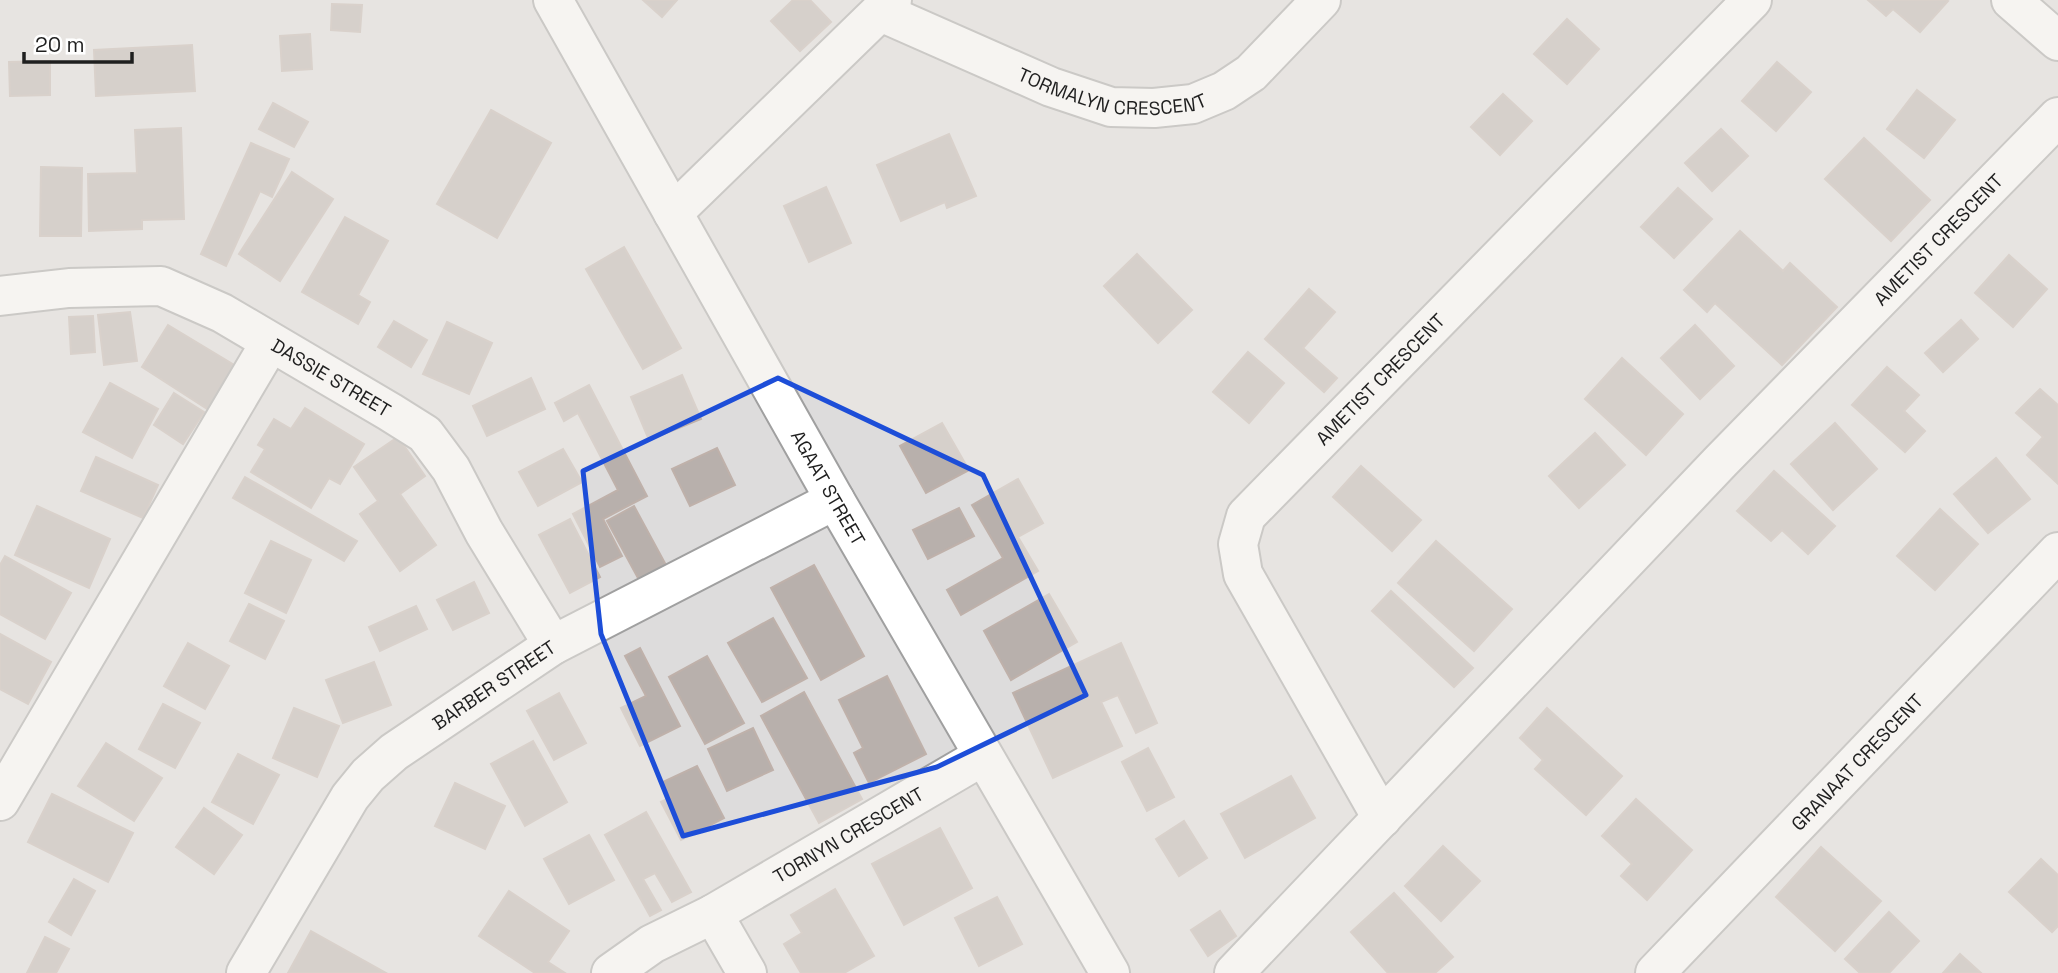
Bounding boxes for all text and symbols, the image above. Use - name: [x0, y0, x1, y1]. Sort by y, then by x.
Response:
- scale bar: [24, 21, 133, 65]
- text: 20 m: [35, 31, 85, 58]
- street label: TORMALYN CRESCENT: [1014, 62, 1211, 121]
- street label: AMETIST CRESCENT: [1868, 168, 2009, 311]
- street label: AMETIST CRESCENT: [1310, 308, 1451, 451]
- street label: DASSIE STREET: [267, 333, 395, 423]
- street label: AGAAT STREET: [785, 426, 871, 550]
- street label: BARBER STREET: [428, 635, 561, 736]
- street label: GRANAAT CRESCENT: [1786, 689, 1929, 836]
- street label: TORNYN CRESCENT: [769, 781, 928, 889]

